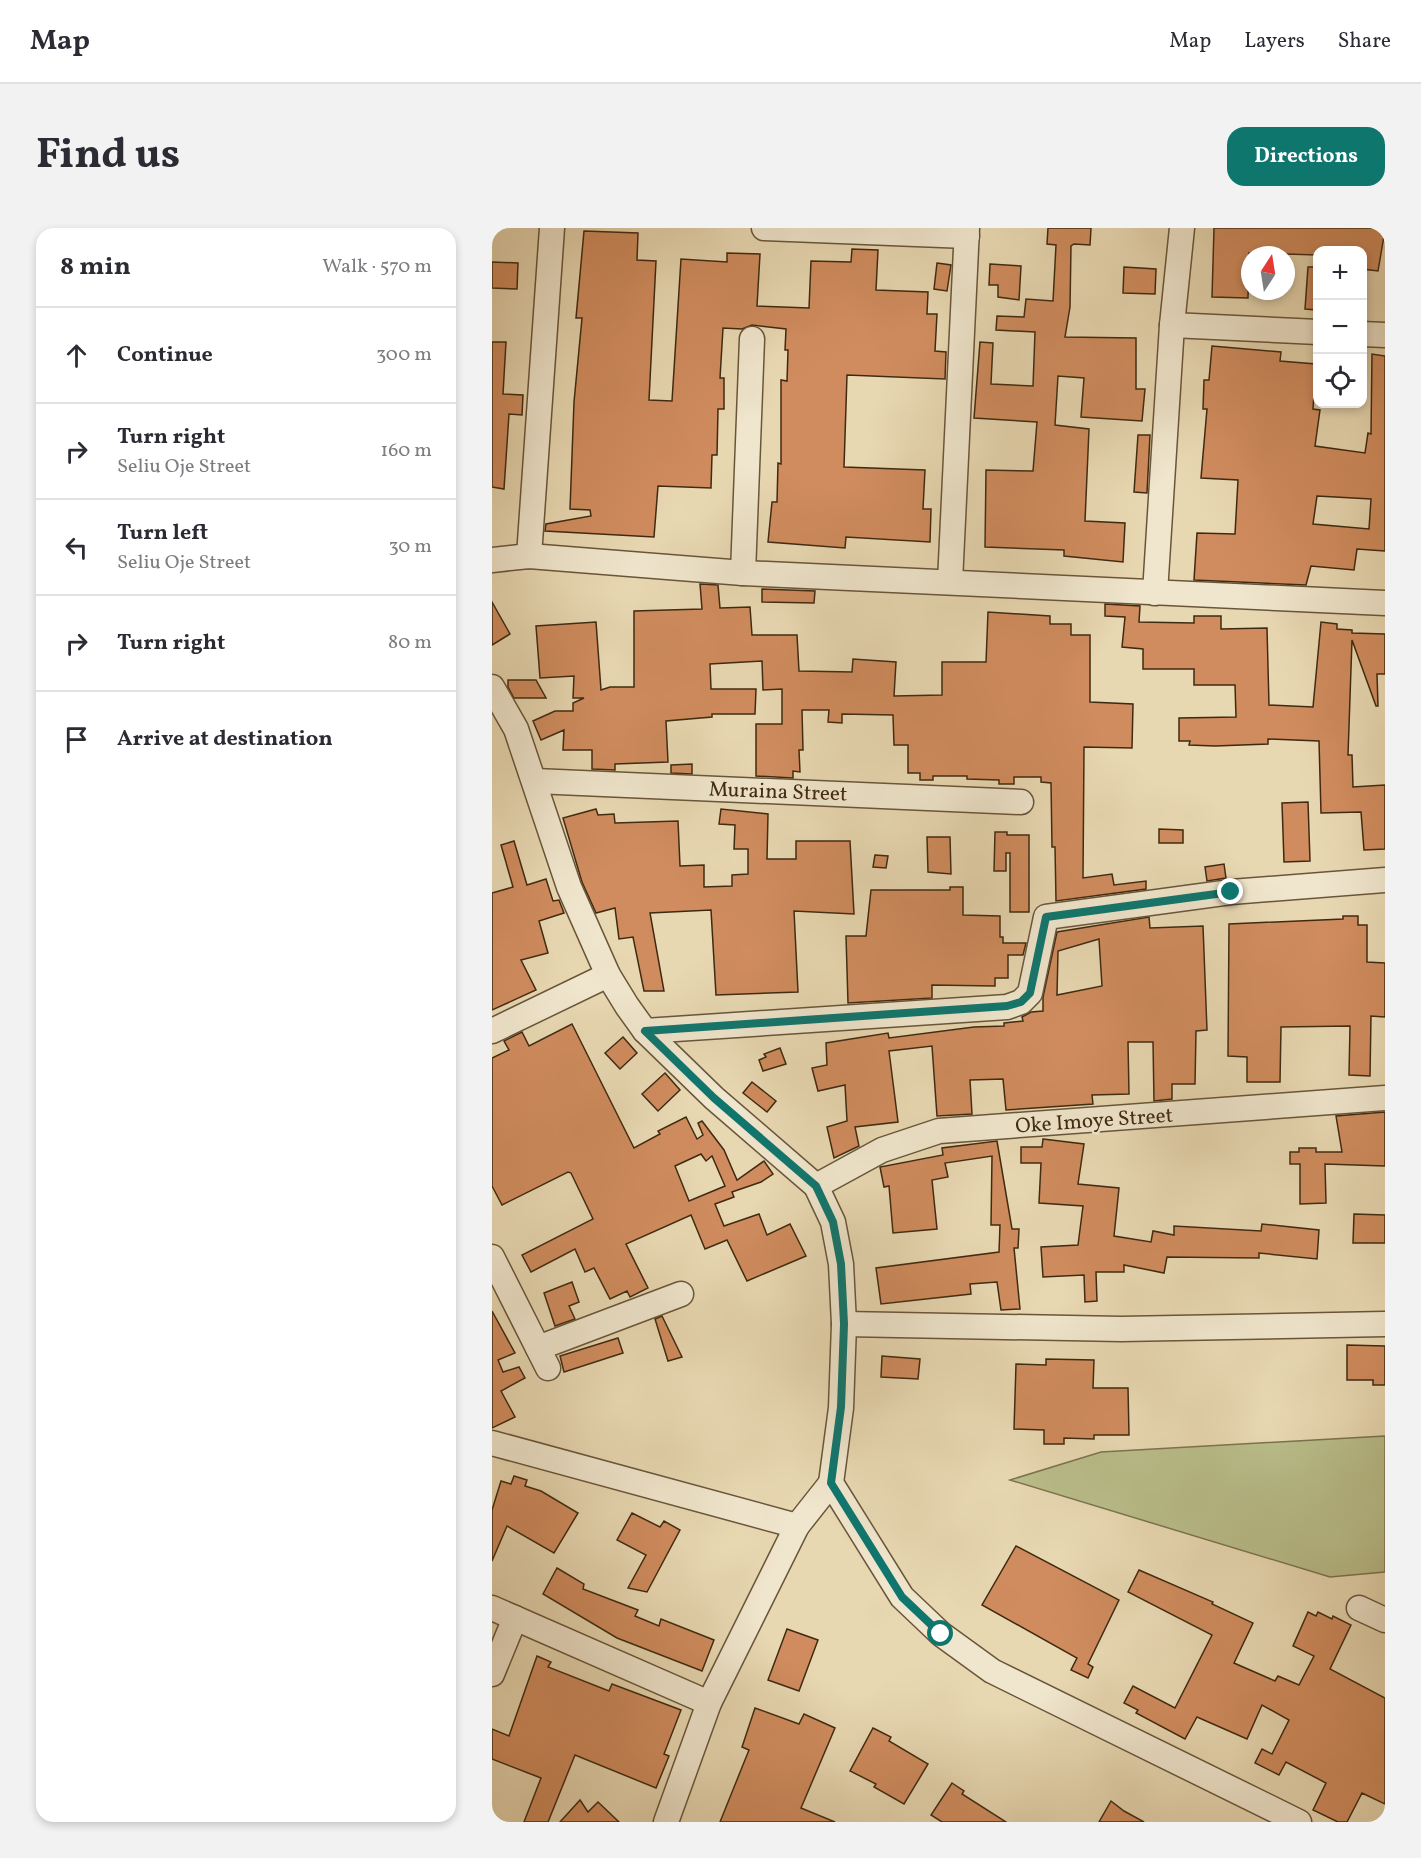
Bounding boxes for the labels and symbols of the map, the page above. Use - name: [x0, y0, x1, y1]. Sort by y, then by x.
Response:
- north arrow: [1241, 246, 1295, 300]
- street label: Muraina Street: [708, 776, 848, 809]
- route end: [1217, 878, 1243, 904]
- street label: Oke Imoye Street: [1014, 1102, 1174, 1141]
- route start: [927, 1620, 953, 1646]

